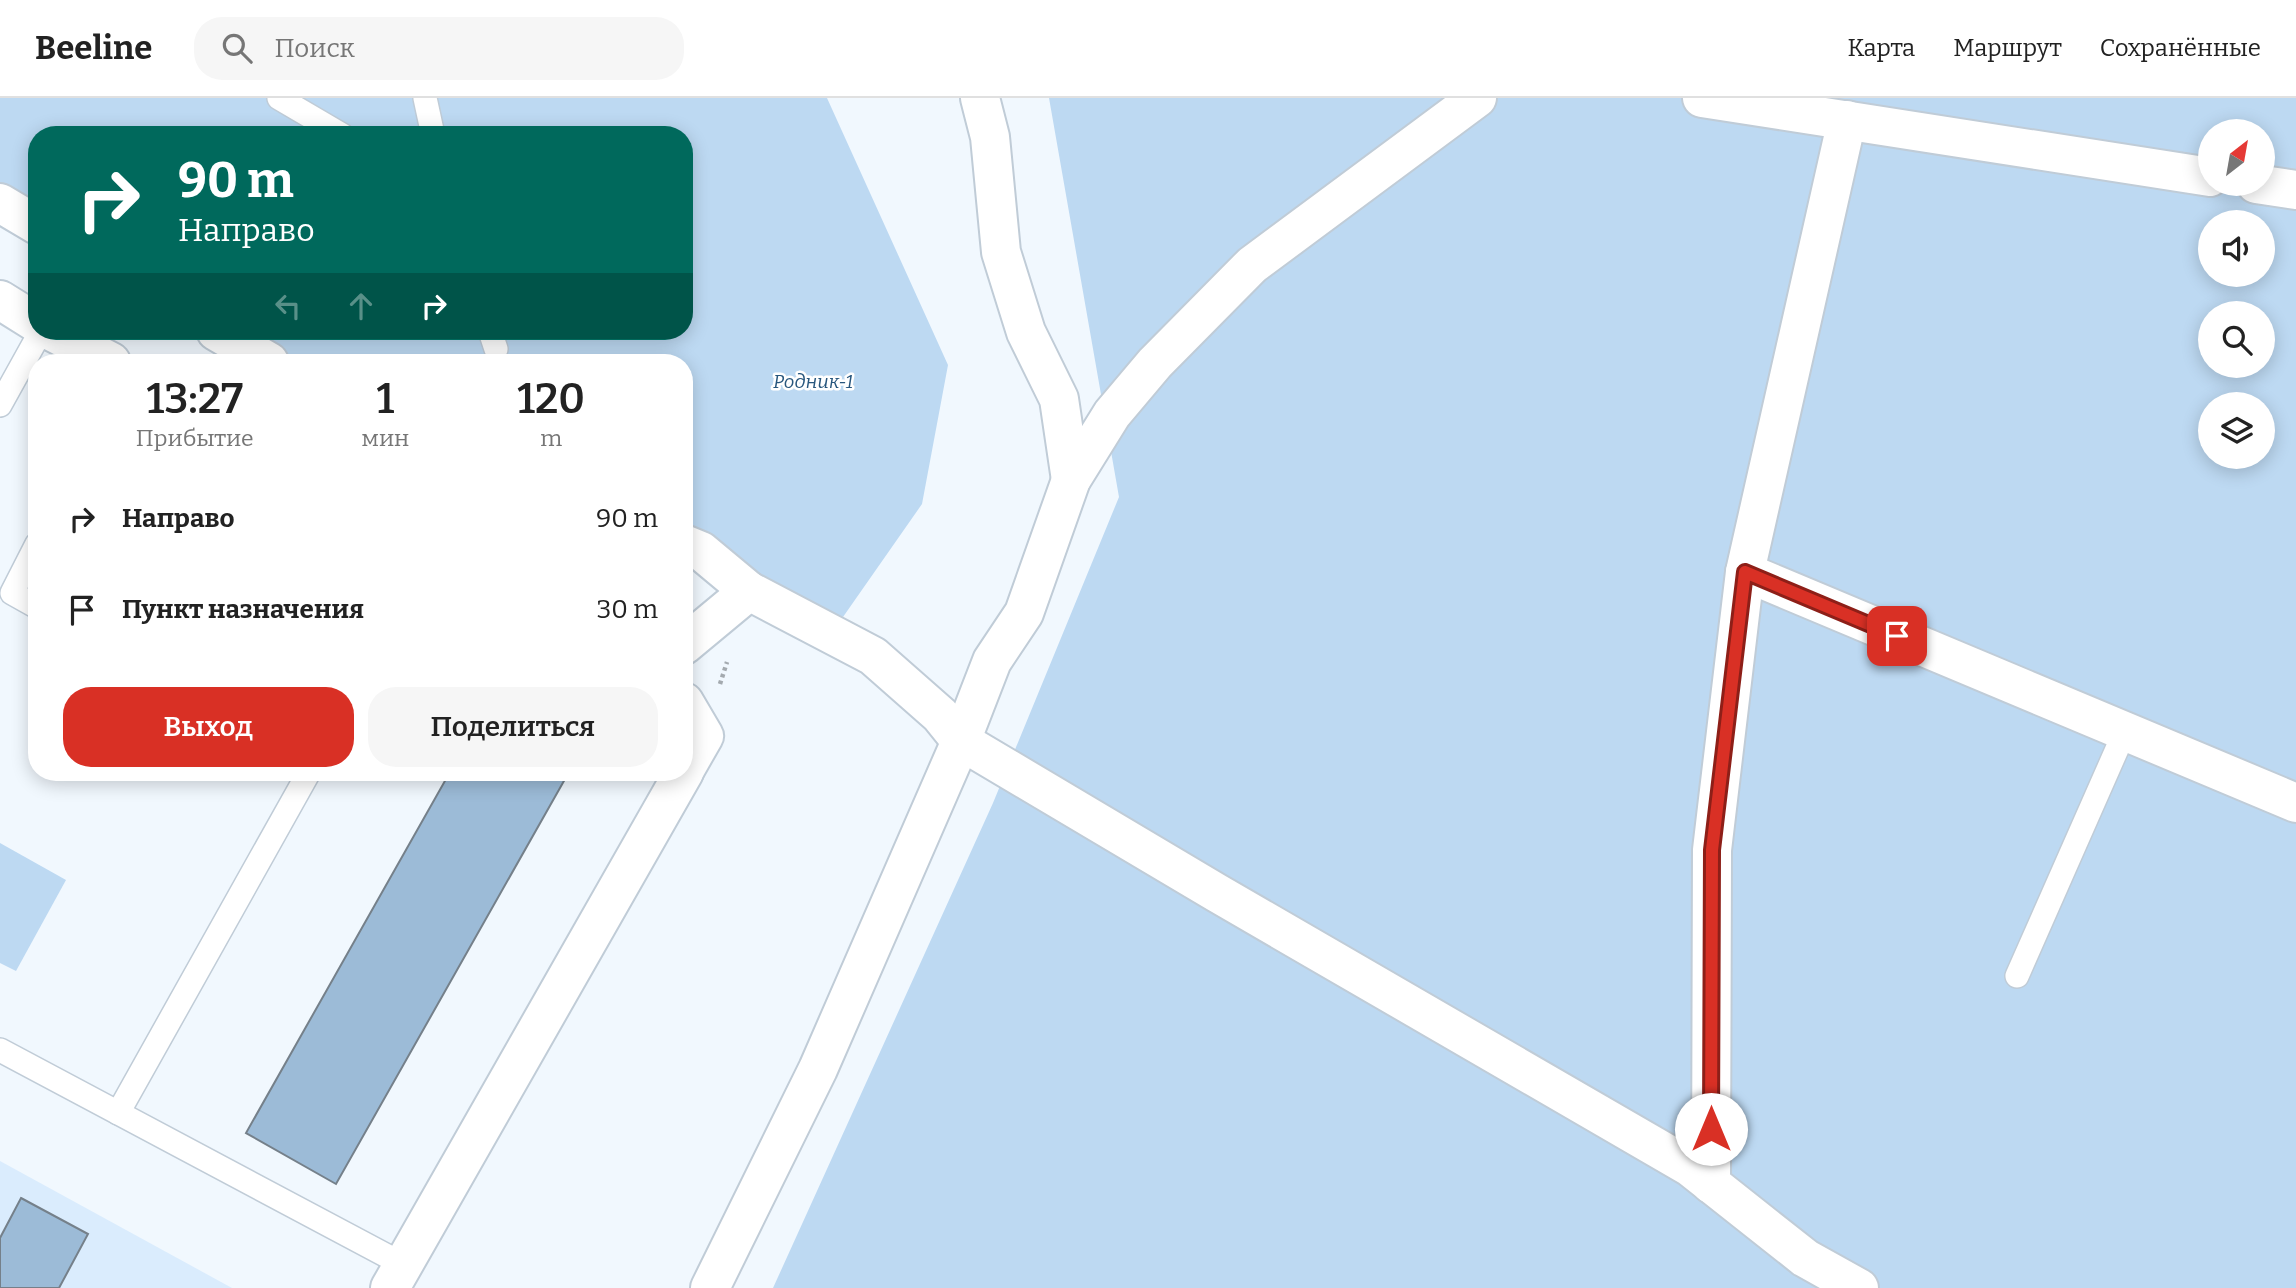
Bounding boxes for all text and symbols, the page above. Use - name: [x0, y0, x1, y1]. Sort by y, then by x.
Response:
- search box: [194, 17, 684, 80]
- text: Beeline: [35, 28, 152, 68]
- icon: search: [218, 29, 256, 67]
- text: Поиск: [274, 33, 355, 64]
- text: Карта: [1847, 34, 1915, 62]
- text: Маршрут: [1953, 34, 2062, 62]
- text: Сохранённые: [2100, 34, 2261, 62]
- north arrow: [2198, 119, 2275, 196]
- map controls: [2198, 119, 2275, 469]
- text: 90 m: [178, 151, 294, 210]
- icon: right: [63, 154, 154, 245]
- button: sound: [2198, 210, 2275, 287]
- text: Направо: [178, 211, 315, 249]
- icon: left: [269, 287, 307, 325]
- icon: ahead: [342, 287, 380, 325]
- icon: right: [415, 287, 453, 325]
- button: search: [2198, 301, 2275, 378]
- park label: Родник-1: [773, 370, 853, 393]
- text: 13:27: [147, 374, 243, 424]
- text: 1: [377, 374, 394, 424]
- text: 120: [517, 374, 585, 424]
- button: layers: [2198, 392, 2275, 469]
- text: Прибытие: [136, 424, 254, 452]
- text: мин: [362, 424, 409, 452]
- text: m: [540, 424, 562, 452]
- icon: right: [63, 500, 101, 538]
- text: Направо: [122, 503, 235, 534]
- text: 90 m: [596, 503, 658, 534]
- icon: arrive: [63, 591, 101, 629]
- text: Пункт назначения: [122, 594, 364, 625]
- text: 30 m: [597, 594, 658, 625]
- pin: [1867, 606, 1927, 666]
- icon: arrive: [1878, 617, 1916, 655]
- button: Выход: [63, 687, 354, 767]
- button: Поделиться: [368, 687, 658, 767]
- position arrow: [1674, 1092, 1748, 1166]

